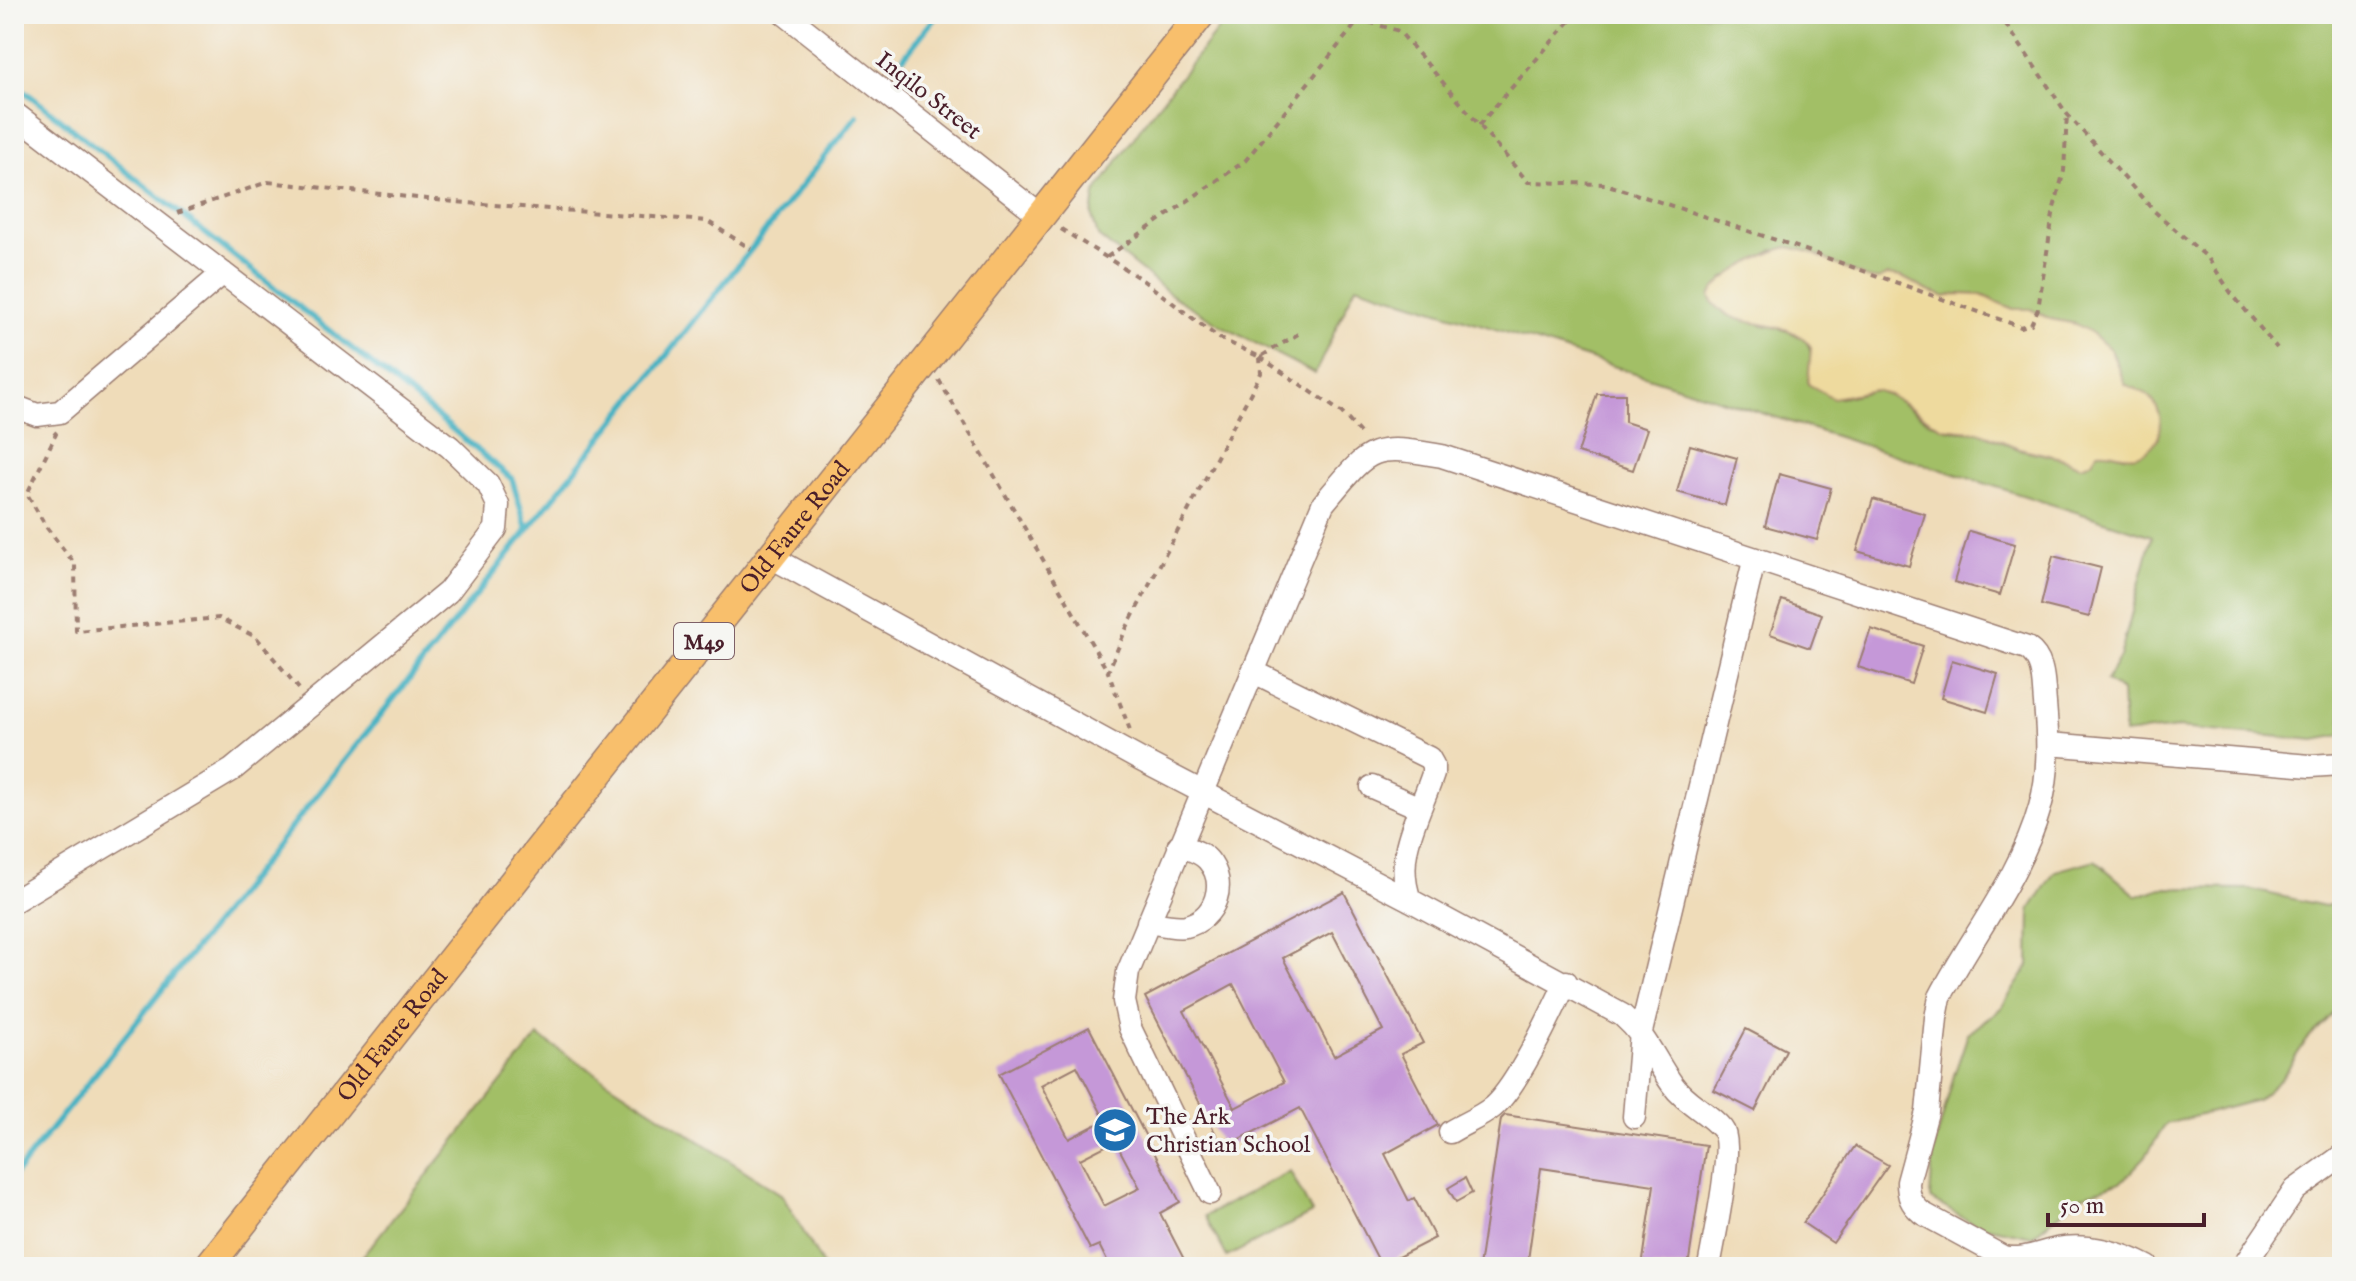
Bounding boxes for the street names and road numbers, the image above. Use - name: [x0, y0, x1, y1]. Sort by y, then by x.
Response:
- street label: Inqilo Street: [869, 45, 987, 147]
- street label: Old Faure Road: [733, 455, 858, 601]
- road number: M49: [674, 623, 734, 659]
- street label: Old Faure Road: [331, 963, 455, 1109]

